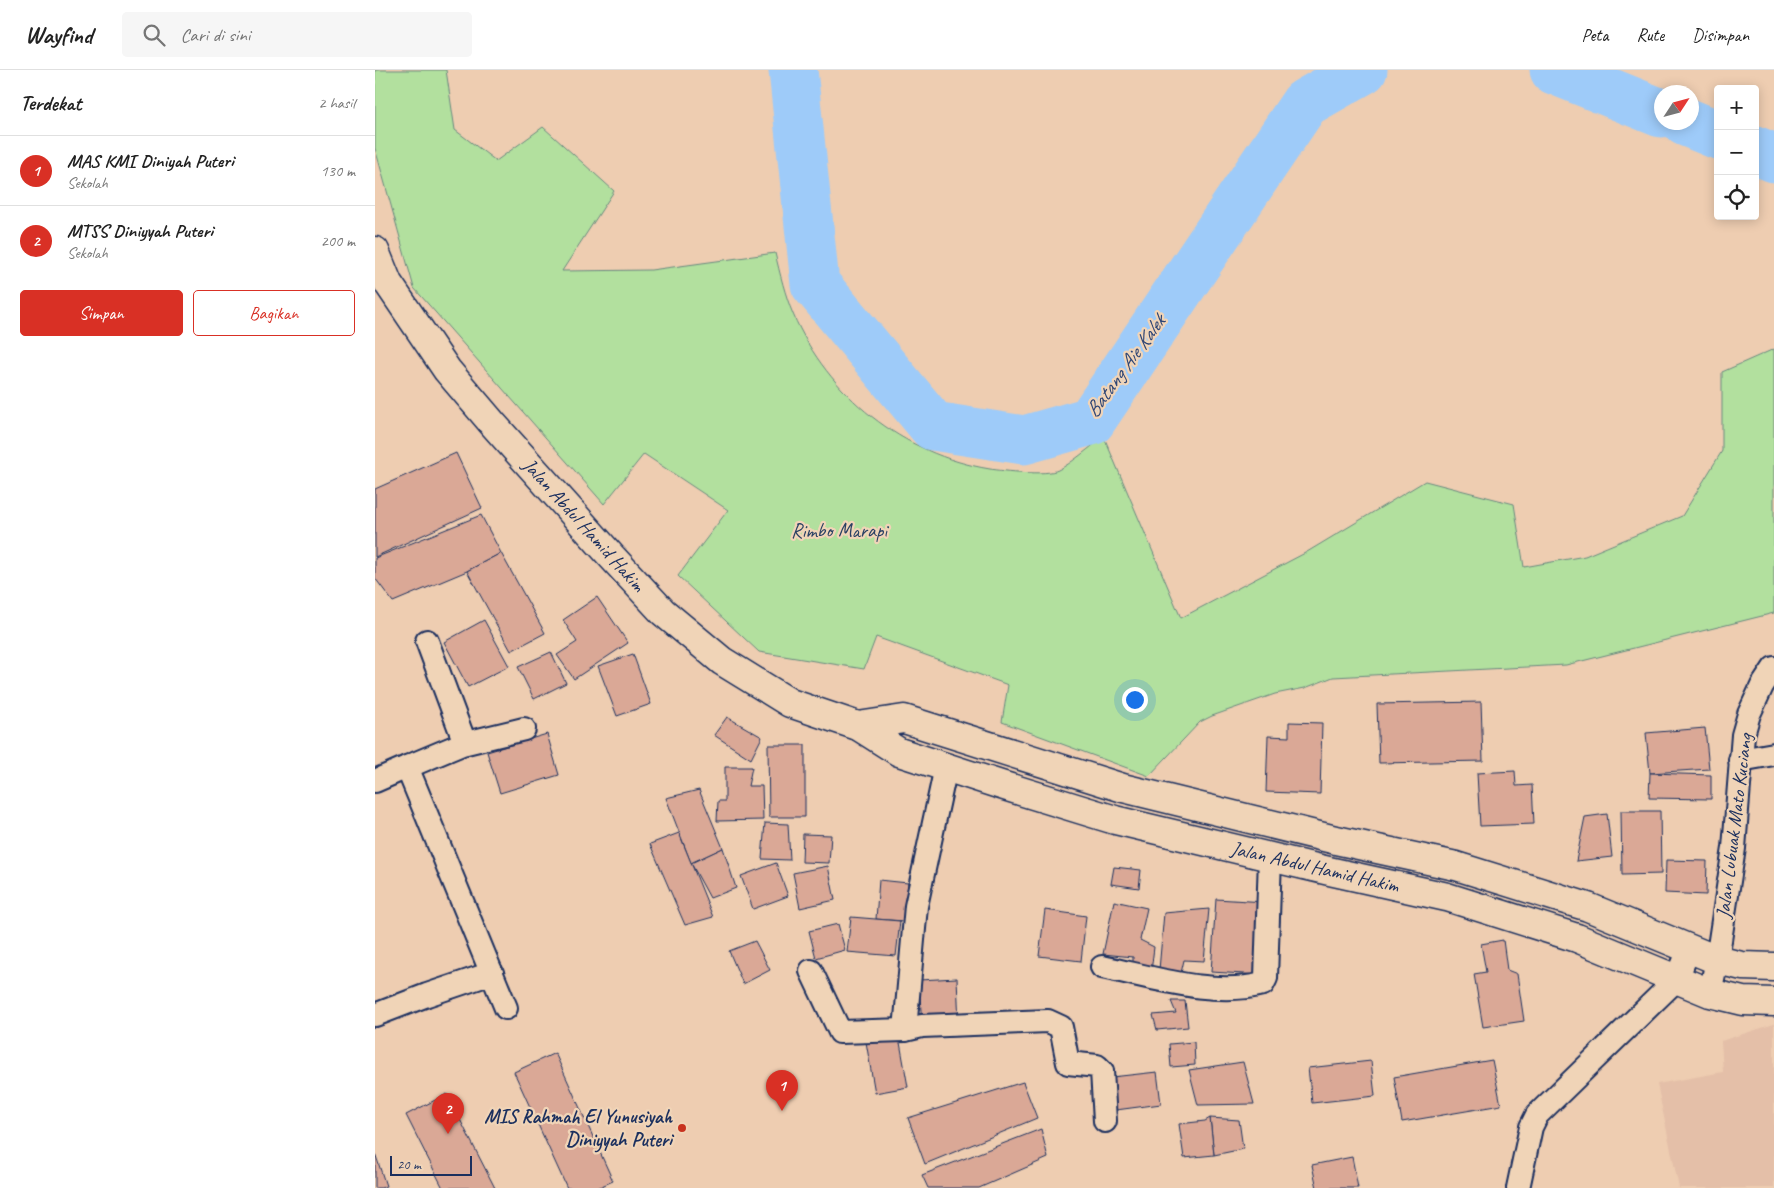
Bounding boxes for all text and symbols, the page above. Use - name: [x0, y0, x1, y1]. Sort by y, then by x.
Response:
- search box: [122, 12, 472, 57]
- text: Wayfind: [25, 20, 92, 50]
- icon: search: [140, 21, 168, 49]
- text: Cari di sini: [180, 23, 250, 47]
- text: Peta: [1582, 24, 1609, 46]
- text: Rute: [1637, 24, 1664, 46]
- text: Disimpan: [1692, 24, 1749, 46]
- north arrow: [1654, 85, 1699, 130]
- map controls: [1714, 85, 1759, 220]
- button: +: [1714, 85, 1759, 130]
- text: Terdekat: [20, 90, 81, 116]
- text: 2 hasil: [318, 93, 355, 113]
- button: −: [1714, 130, 1759, 175]
- text: MAS KMI Diniyah Puteri: [67, 149, 234, 173]
- text: 1: [32, 161, 40, 181]
- text: 130 m: [321, 161, 355, 181]
- text: Sekolah: [67, 173, 108, 193]
- button: locate: [1714, 175, 1759, 220]
- text: MTSS Diniyyah Puteri: [67, 219, 213, 243]
- text: 2: [32, 231, 40, 251]
- text: 200 m: [321, 231, 355, 251]
- text: Sekolah: [67, 243, 108, 263]
- button: Simpan: [20, 290, 183, 336]
- button: Bagikan: [193, 290, 355, 336]
- water label: Batang Aie Kalek: [1079, 307, 1173, 422]
- street label: Jalan Abdul Hamid Hakim: [517, 452, 651, 598]
- park label: Rimbo Marapi: [791, 518, 889, 543]
- your location: [1122, 687, 1148, 713]
- street label: Jalan Lubuak Mato Kuciang: [1710, 730, 1758, 921]
- street label: Jalan Abdul Hamid Hakim: [1228, 835, 1402, 899]
- pin: 1: [766, 1070, 798, 1111]
- pin: 2: [432, 1093, 464, 1134]
- place label: MIS Rahmah El Yunusiyah Diniyyah Puteri: [484, 1104, 675, 1153]
- marker: MIS Rahmah El Yunusiyah Diniyyah Puteri: [676, 1122, 688, 1134]
- scale bar: [390, 1153, 473, 1176]
- text: 20 m: [397, 1156, 421, 1173]

